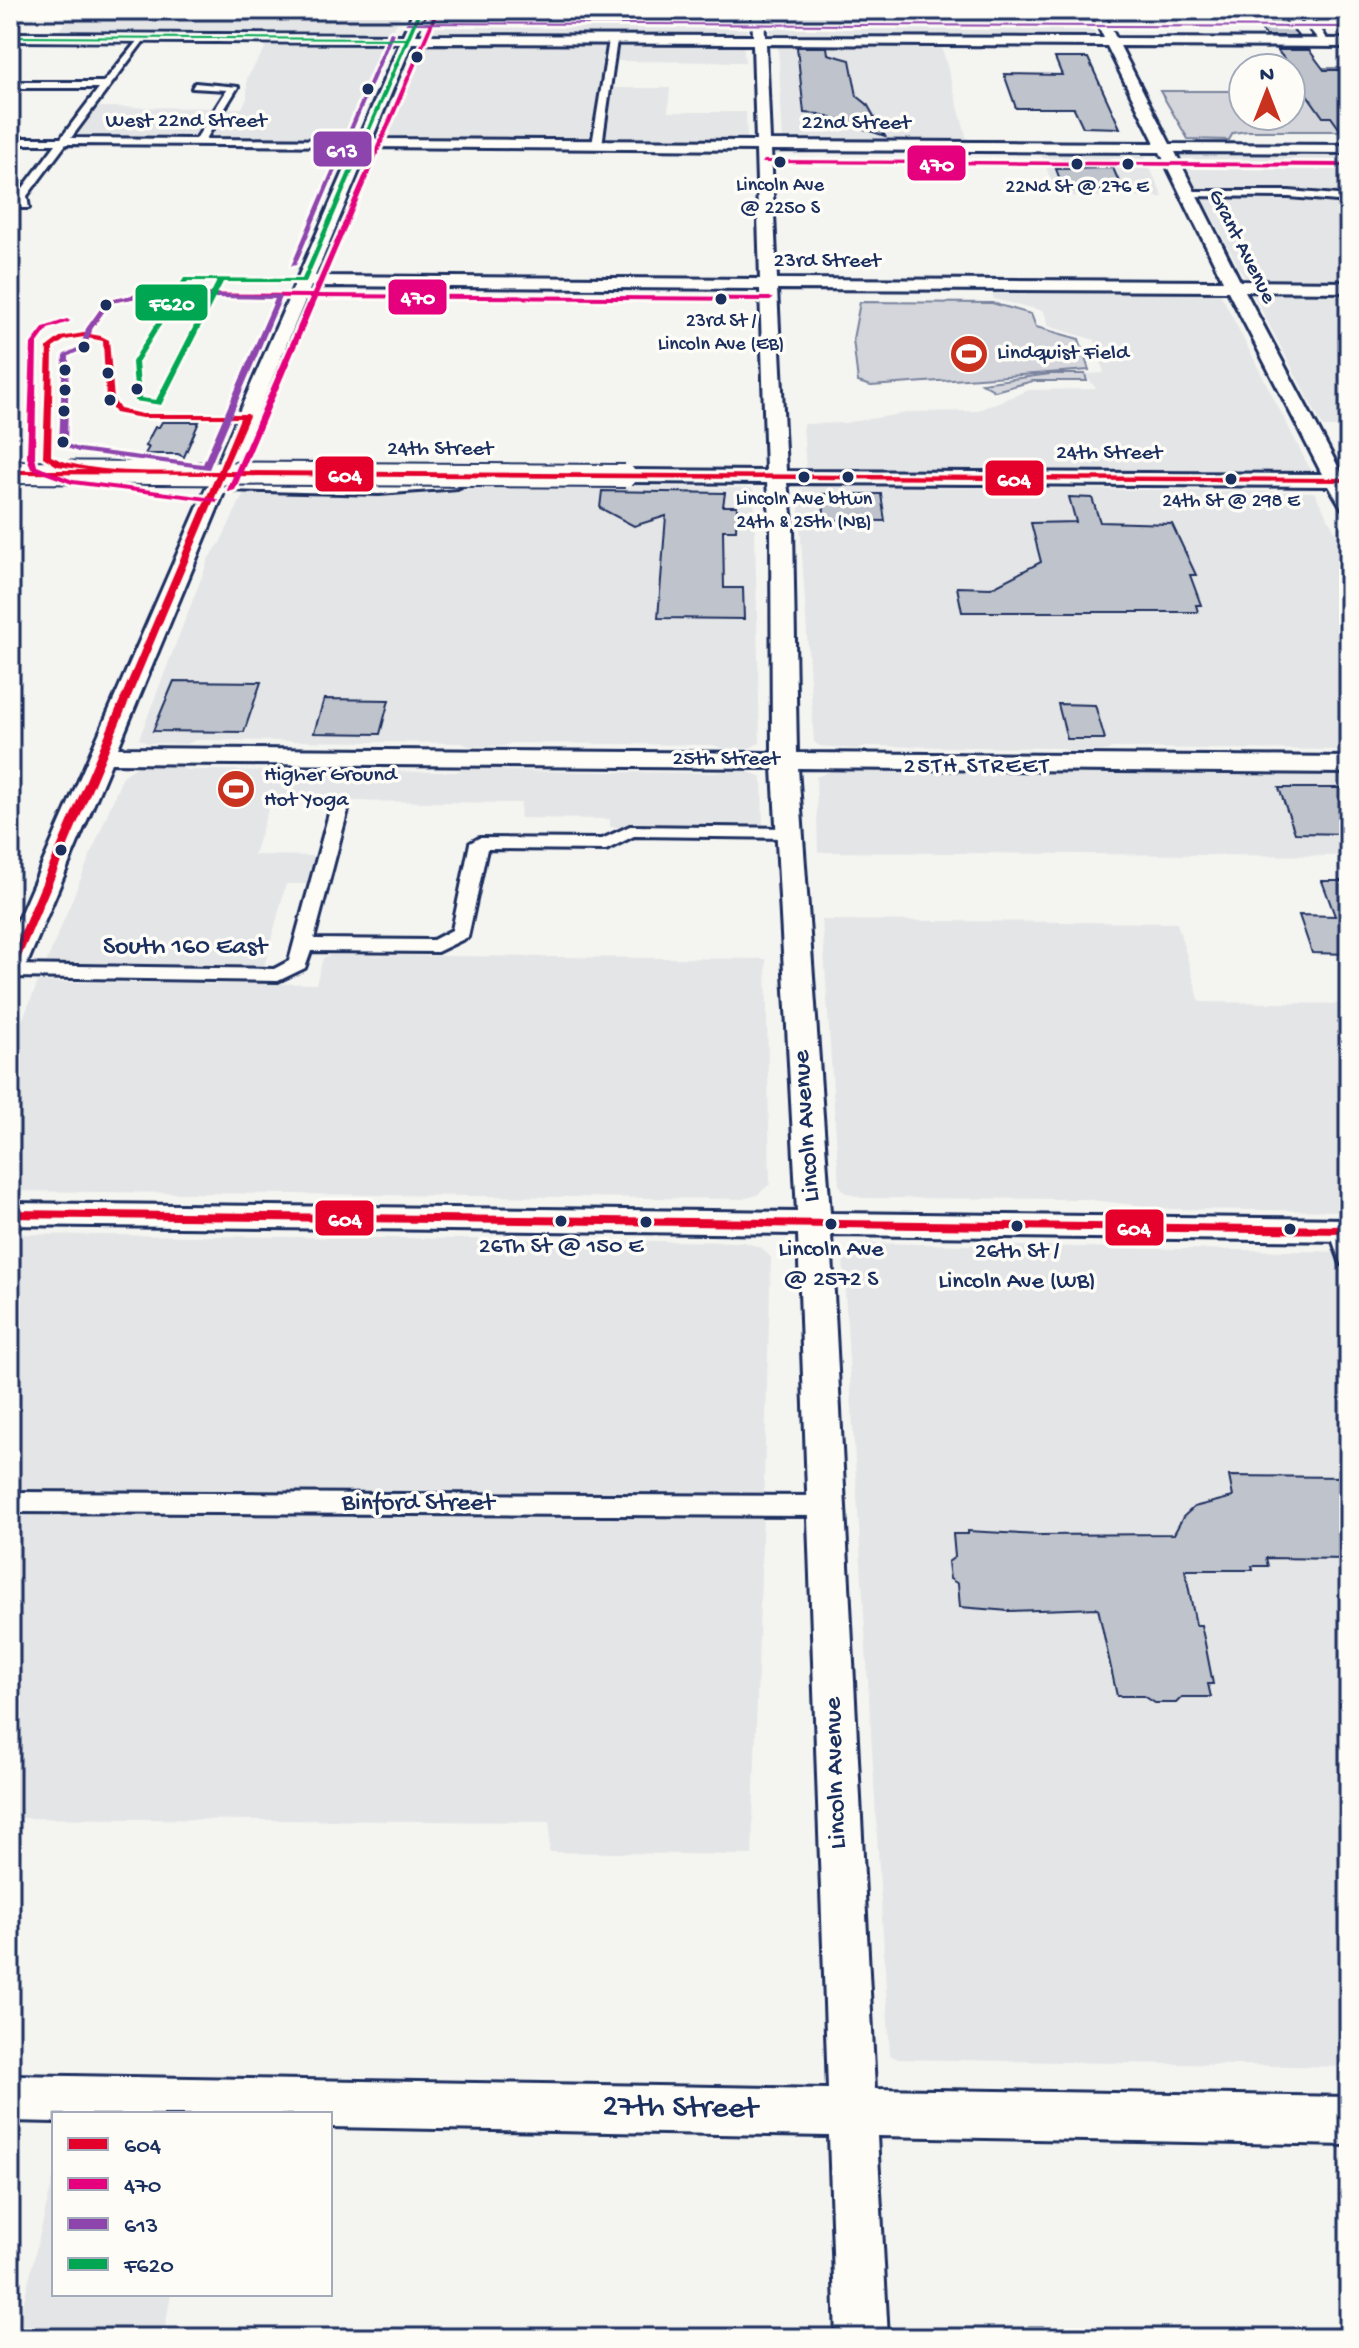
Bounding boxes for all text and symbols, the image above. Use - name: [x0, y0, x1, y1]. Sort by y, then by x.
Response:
- unlabelled marker: [409, 49, 425, 65]
- north arrow: [1227, 52, 1307, 132]
- text: N: [1260, 63, 1274, 89]
- unlabelled marker: [360, 81, 376, 97]
- street label: West 22nd Street: [105, 109, 269, 135]
- street label: 22nd Street: [802, 111, 912, 137]
- line badge: 613: [312, 130, 373, 168]
- text: 613: [326, 140, 358, 166]
- line badge: 470: [906, 144, 967, 182]
- marker: Lincoln Ave @ 2250 S: [772, 154, 788, 170]
- text: 470: [919, 154, 955, 180]
- marker: 22Nd St @ 276 E: [1069, 156, 1085, 172]
- unlabelled marker: [1120, 156, 1136, 172]
- place label: Lincoln Ave @ 2250 S: [736, 175, 825, 221]
- place label: 22Nd St @ 276 E: [1005, 177, 1150, 200]
- street label: Grant Avenue: [1201, 186, 1281, 309]
- street label: 23rd Street: [774, 249, 882, 275]
- line badge: 470: [387, 278, 448, 316]
- line badge: F620: [134, 283, 209, 322]
- text: 470: [400, 287, 436, 313]
- marker: 23rd St / Lincoln Ave (EB): [713, 291, 729, 307]
- text: F620: [148, 293, 195, 319]
- unlabelled marker: [98, 297, 114, 313]
- place label: 23rd St / Lincoln Ave (EB): [658, 311, 784, 357]
- sports icon: Lindquist Field: [948, 333, 990, 375]
- unlabelled marker: [76, 339, 92, 355]
- place label: Lindquist Field: [997, 341, 1131, 367]
- unlabelled marker: [57, 362, 73, 378]
- unlabelled marker: [100, 365, 116, 381]
- unlabelled marker: [129, 381, 145, 397]
- unlabelled marker: [57, 382, 73, 398]
- unlabelled marker: [102, 392, 118, 408]
- unlabelled marker: [56, 403, 72, 419]
- unlabelled marker: [55, 434, 71, 450]
- street label: 24th Street: [387, 437, 495, 463]
- street label: 24th Street: [1056, 441, 1164, 467]
- line badge: 604: [314, 455, 375, 493]
- line badge: 604: [984, 459, 1045, 497]
- text: 604: [328, 465, 363, 491]
- marker: Lincoln Ave btwn 24th & 25th (NB): [796, 469, 812, 485]
- unlabelled marker: [840, 469, 856, 485]
- text: 604: [997, 469, 1032, 495]
- marker: 24th St @ 298 E: [1223, 471, 1239, 487]
- place label: Lincoln Ave btwn 24th & 25th (NB): [736, 489, 873, 535]
- place label: 24th St @ 298 E: [1162, 491, 1301, 514]
- street label: 25th Street: [672, 747, 782, 773]
- district label: 25TH STREET: [903, 753, 1051, 782]
- place label: Higher Ground Hot Yoga: [264, 763, 399, 814]
- sports icon: Higher Ground Hot Yoga: [215, 768, 257, 810]
- unlabelled marker: [53, 842, 69, 858]
- street label: South 160 East: [103, 933, 269, 964]
- street label: Lincoln Avenue: [787, 1048, 829, 1203]
- line badge: 604: [314, 1199, 375, 1237]
- line badge: 604: [1104, 1208, 1165, 1247]
- text: 604: [328, 1209, 363, 1235]
- marker: 26Th St @ 150 E: [553, 1213, 569, 1229]
- unlabelled marker: [638, 1214, 654, 1230]
- marker: Lincoln Ave @ 2572 S: [823, 1216, 839, 1232]
- marker: 26th St / Lincoln Ave (WB): [1009, 1218, 1025, 1234]
- text: 604: [1117, 1218, 1152, 1244]
- unlabelled marker: [1282, 1221, 1298, 1237]
- place label: 26Th St @ 150 E: [479, 1233, 644, 1262]
- place label: Lincoln Ave @ 2572 S: [778, 1236, 884, 1295]
- place label: 26th St / Lincoln Ave (WB): [938, 1238, 1096, 1297]
- street label: Binford Street: [341, 1489, 497, 1520]
- street label: Lincoln Avenue: [819, 1696, 855, 1850]
- street label: 27th Street: [602, 2089, 761, 2129]
- legend: [52, 2112, 332, 2296]
- text: 604: [124, 2133, 162, 2162]
- text: 470: [124, 2173, 161, 2202]
- text: 613: [124, 2213, 158, 2242]
- text: F620: [123, 2253, 174, 2282]

